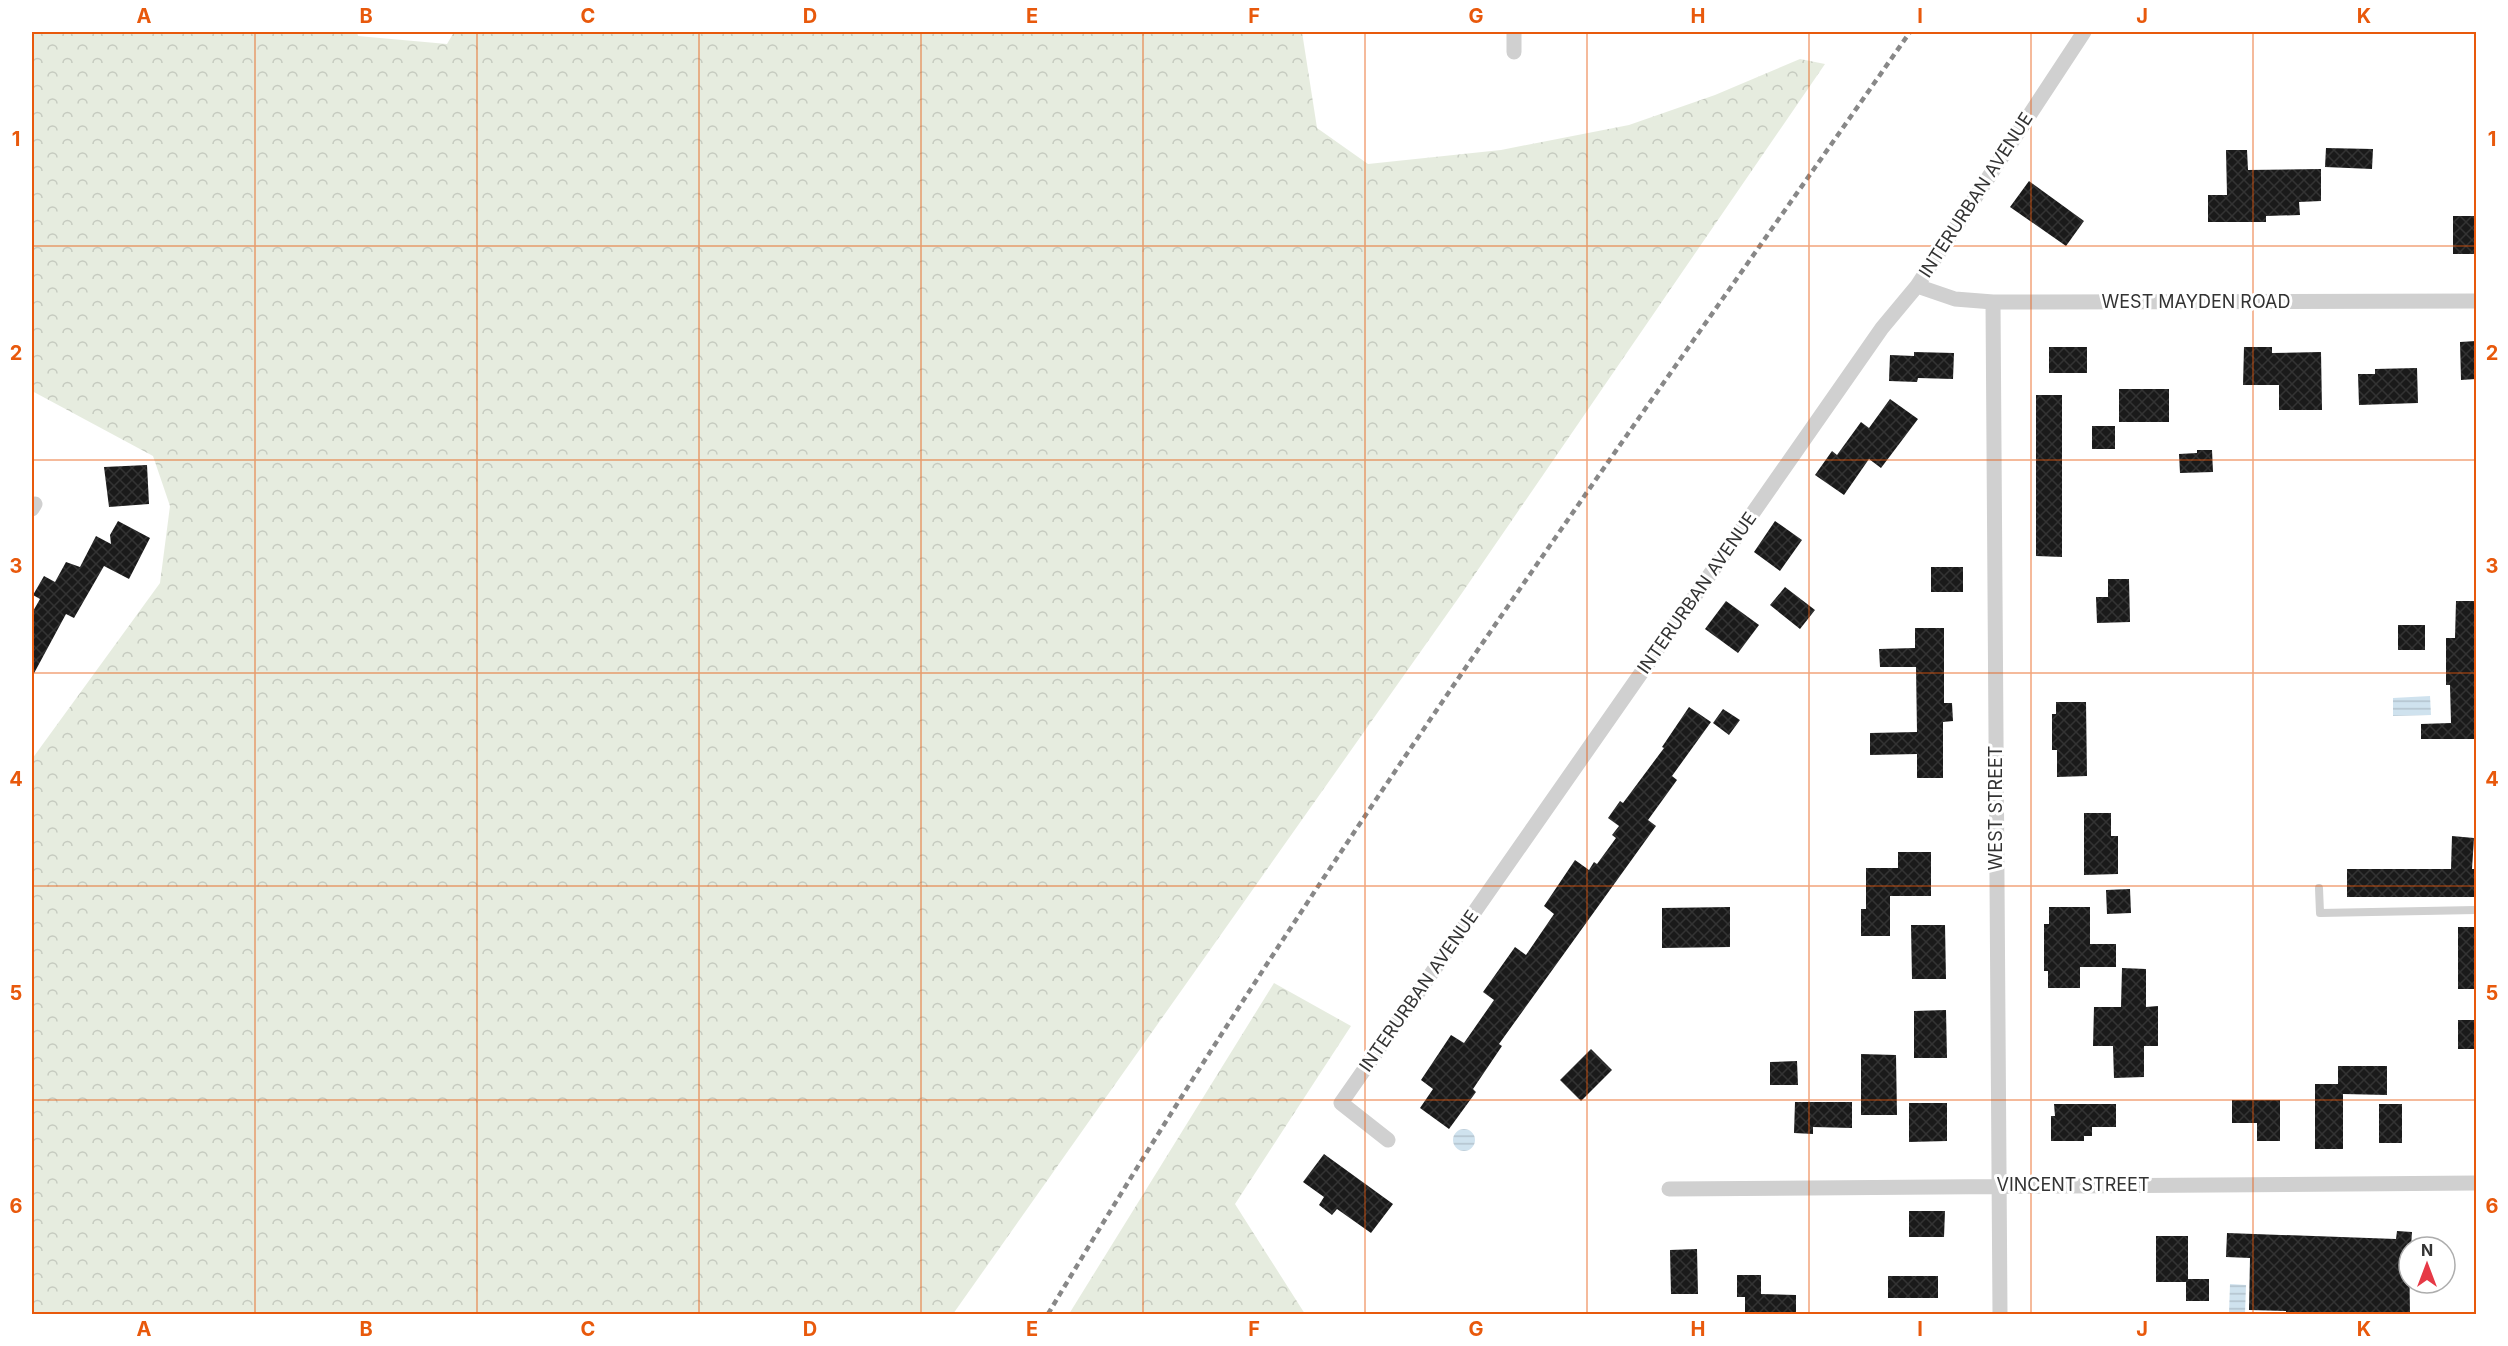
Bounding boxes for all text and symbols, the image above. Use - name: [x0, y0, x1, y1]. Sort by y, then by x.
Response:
- text: A: [137, 4, 152, 28]
- text: B: [359, 4, 373, 28]
- text: C: [581, 4, 595, 28]
- text: D: [803, 4, 817, 28]
- text: E: [1026, 4, 1038, 28]
- text: F: [1248, 4, 1260, 28]
- text: G: [1468, 4, 1484, 28]
- text: H: [1691, 4, 1705, 28]
- text: I: [1917, 4, 1923, 28]
- text: J: [2136, 4, 2148, 28]
- text: K: [2357, 4, 2371, 28]
- street label: INTERURBAN AVENUE: [1914, 108, 2037, 281]
- text: 1: [12, 127, 20, 151]
- text: 1: [2488, 127, 2496, 151]
- street label: WEST MAYDEN ROAD: [2102, 291, 2290, 312]
- text: 2: [10, 341, 22, 365]
- text: 2: [2486, 341, 2498, 365]
- street label: INTERURBAN AVENUE: [1633, 508, 1760, 678]
- text: 3: [10, 554, 22, 578]
- text: 3: [2486, 554, 2498, 578]
- street label: WEST STREET: [1985, 746, 2006, 870]
- text: 4: [9, 767, 23, 791]
- text: 4: [2485, 767, 2499, 791]
- street label: INTERURBAN AVENUE: [1355, 906, 1482, 1076]
- text: 5: [10, 981, 22, 1005]
- text: 5: [2486, 981, 2498, 1005]
- street label: VINCENT STREET: [1996, 1174, 2150, 1195]
- text: 6: [10, 1194, 23, 1218]
- text: 6: [2486, 1194, 2499, 1218]
- north arrow: [2397, 1235, 2457, 1295]
- text: N: [2421, 1240, 2433, 1260]
- text: A: [137, 1317, 152, 1341]
- text: B: [359, 1317, 373, 1341]
- text: C: [581, 1317, 595, 1341]
- text: D: [803, 1317, 817, 1341]
- text: E: [1026, 1317, 1038, 1341]
- text: F: [1248, 1317, 1260, 1341]
- text: G: [1468, 1317, 1484, 1341]
- text: H: [1691, 1317, 1705, 1341]
- text: I: [1917, 1317, 1923, 1341]
- text: J: [2136, 1317, 2148, 1341]
- text: K: [2357, 1317, 2371, 1341]

